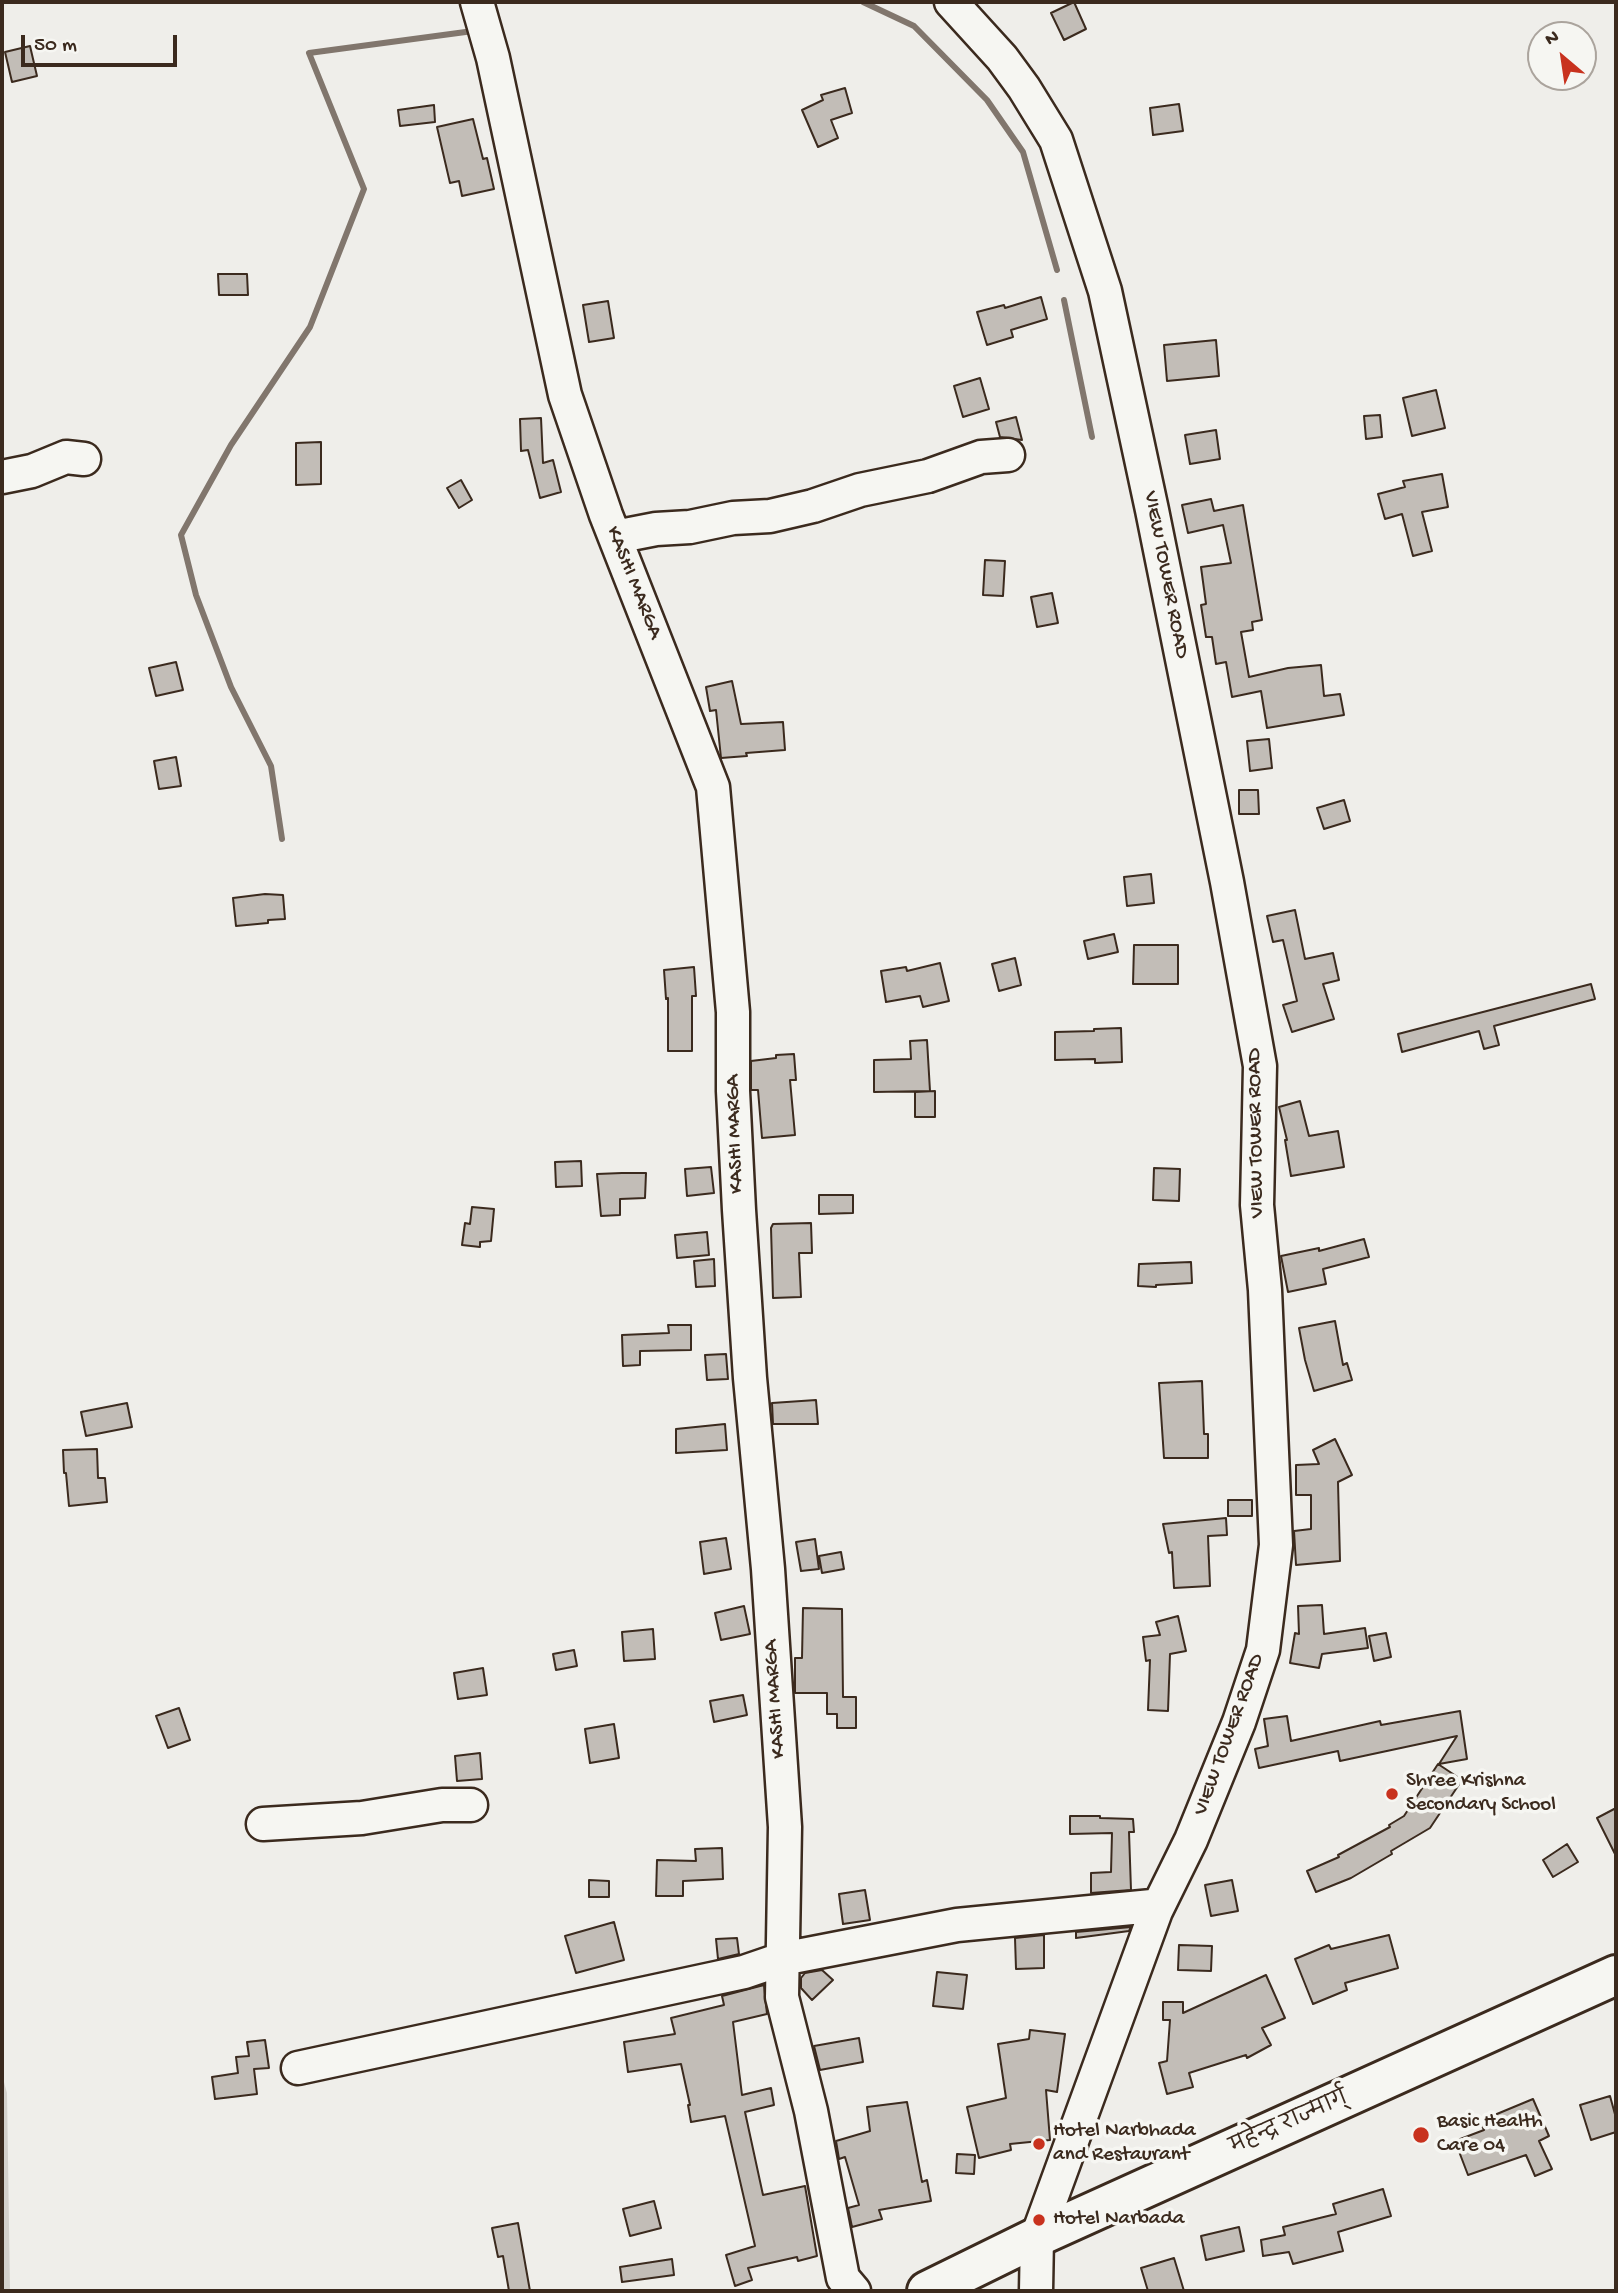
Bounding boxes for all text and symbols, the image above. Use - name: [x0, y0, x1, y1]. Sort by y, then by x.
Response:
- scale bar: [24, 21, 180, 65]
- north arrow: [1527, 21, 1597, 91]
- text: N: [1542, 26, 1564, 52]
- text: 50 m: [34, 34, 77, 59]
- street label: VIEW TOWER ROAD: [1136, 489, 1194, 661]
- street label: KASHI MARGA: [599, 523, 667, 643]
- street label: VIEW TOWER ROAD: [1243, 1048, 1271, 1218]
- street label: KASHI MARGA: [721, 1074, 751, 1194]
- street label: KASHI MARGA: [759, 1639, 793, 1759]
- street label: VIEW TOWER ROAD: [1189, 1651, 1271, 1819]
- place label: Shree Krishna Secondary School: [1406, 1769, 1556, 1819]
- marker: Shree Krishna Secondary School: [1384, 1786, 1400, 1802]
- street label: महेन्द्र राज्मार्ग्: [1227, 2087, 1353, 2161]
- place label: Basic Health Care 04: [1437, 2110, 1543, 2160]
- place label: Hotel Narbhada and Restaurant: [1053, 2119, 1196, 2169]
- marker: Basic Health Care 04: [1411, 2125, 1431, 2145]
- marker: Hotel Narbhada and Restaurant: [1031, 2136, 1047, 2152]
- place label: Hotel Narbada: [1053, 2207, 1184, 2233]
- marker: Hotel Narbada: [1031, 2212, 1047, 2228]

